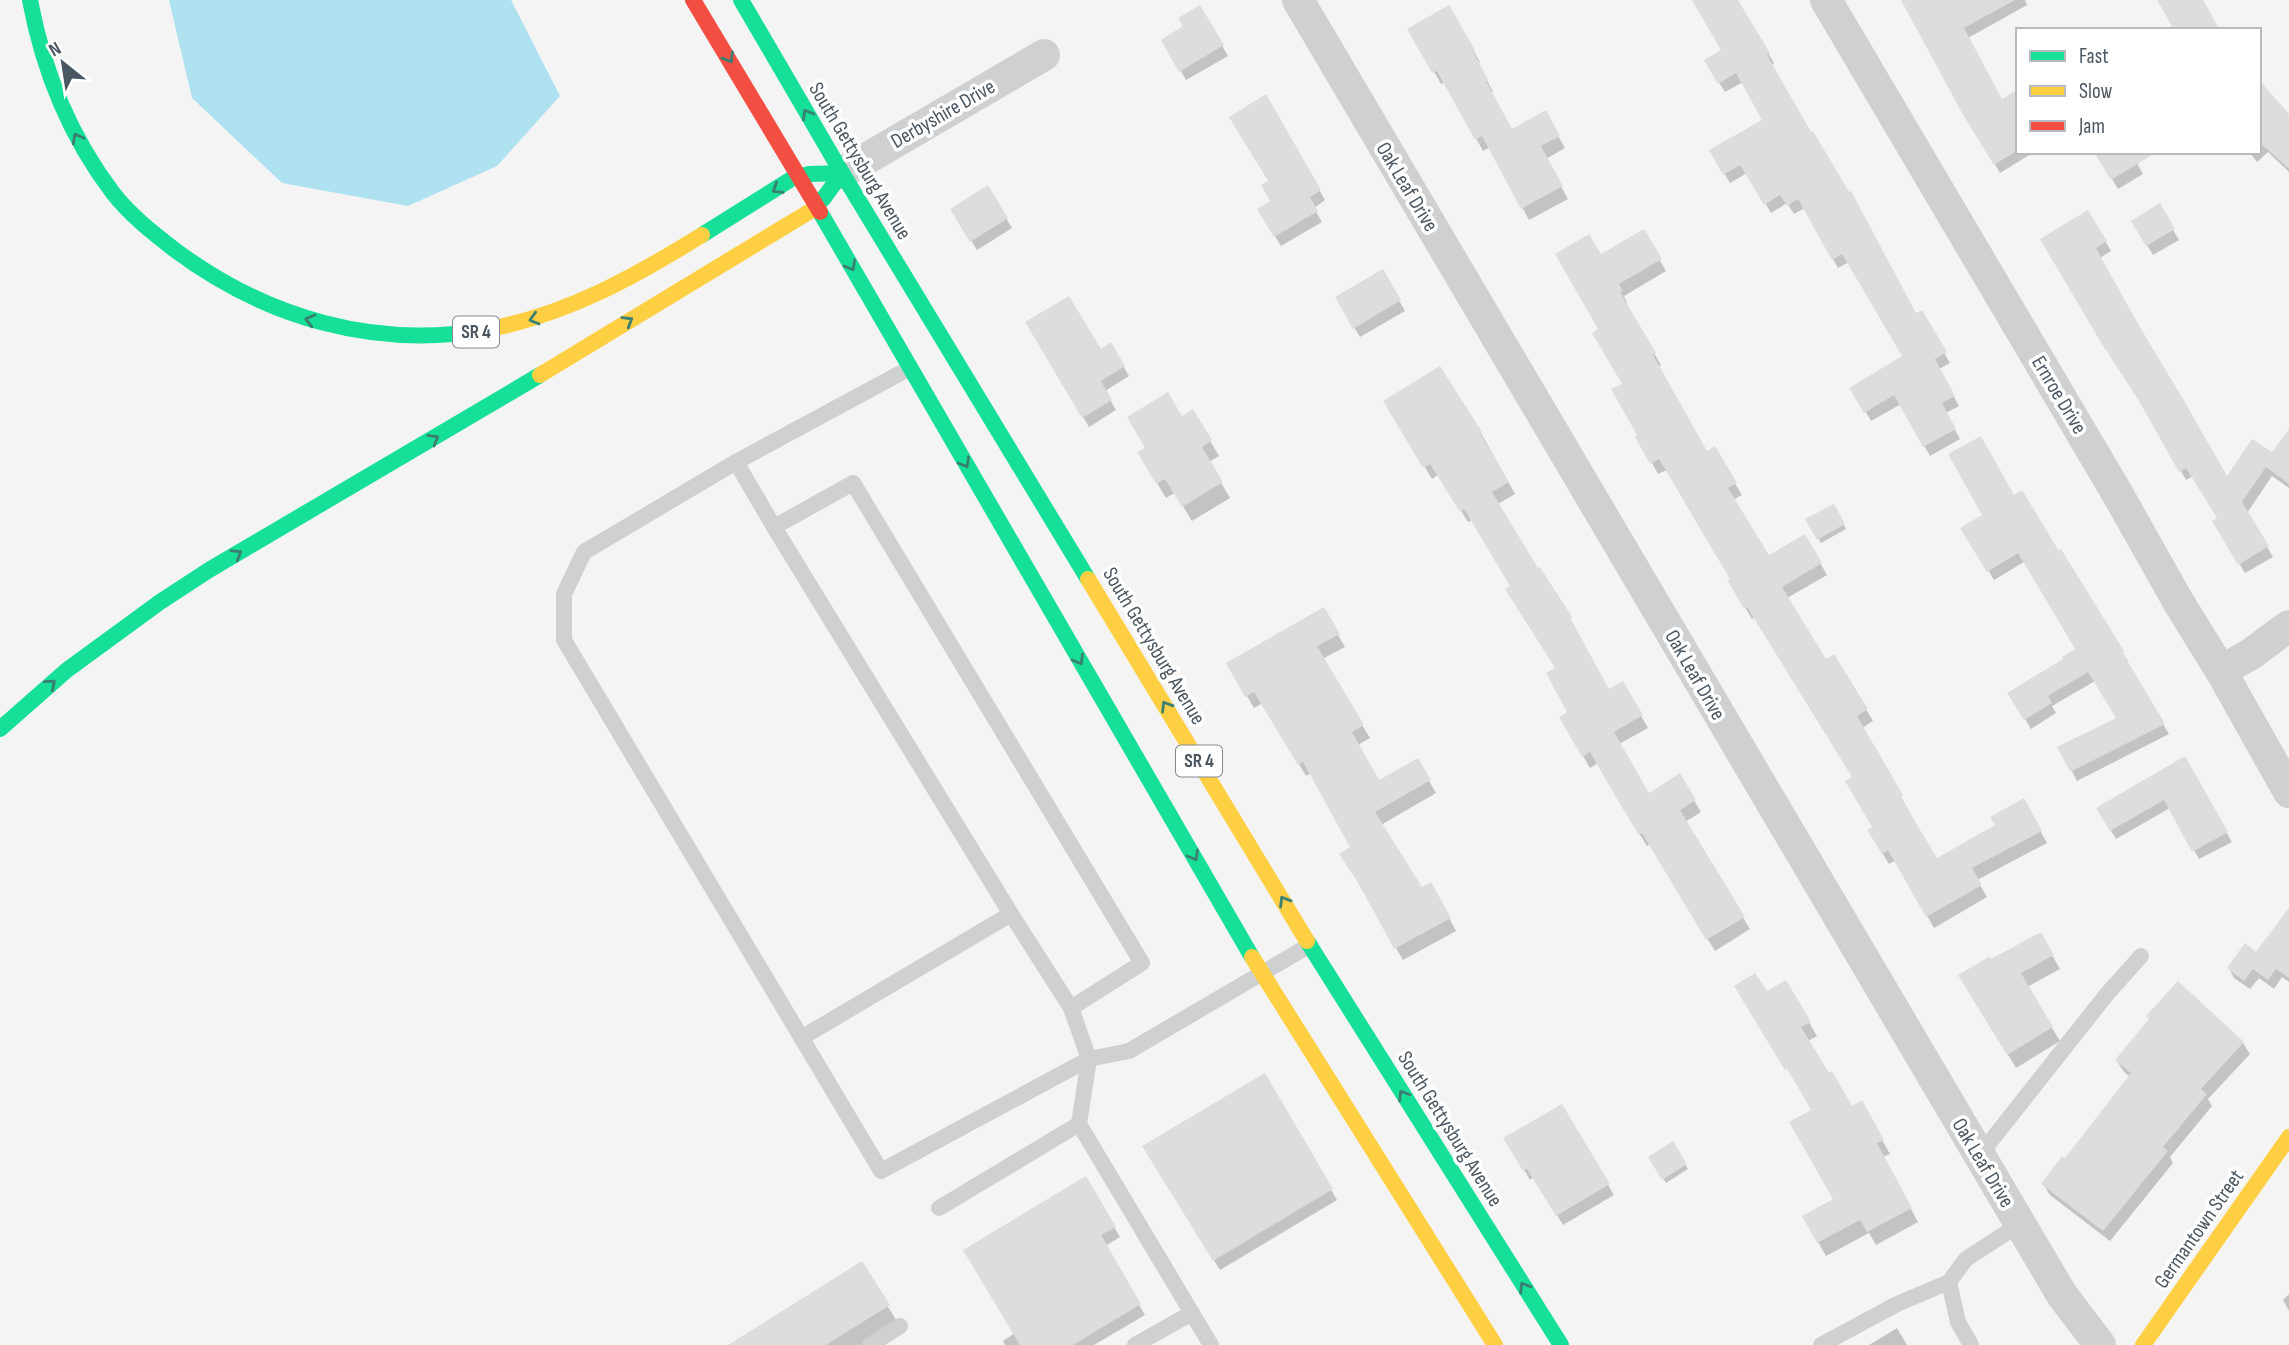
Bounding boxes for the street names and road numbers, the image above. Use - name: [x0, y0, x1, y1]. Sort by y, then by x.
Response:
- street label: Derbyshire Drive: [887, 74, 999, 154]
- street label: South Gettysburg Avenue: [803, 78, 917, 244]
- street label: Oak Leaf Drive: [1371, 138, 1443, 236]
- road number: SR 4: [453, 316, 499, 348]
- street label: Ernroe Drive: [2026, 351, 2092, 439]
- street label: South Gettysburg Avenue: [1097, 563, 1211, 729]
- street label: Oak Leaf Drive: [1659, 626, 1731, 724]
- road number: SR 4: [1176, 746, 1222, 776]
- street label: South Gettysburg Avenue: [1392, 1047, 1508, 1211]
- street label: Oak Leaf Drive: [1947, 1114, 2019, 1212]
- street label: Germantown Street: [2149, 1165, 2249, 1293]

